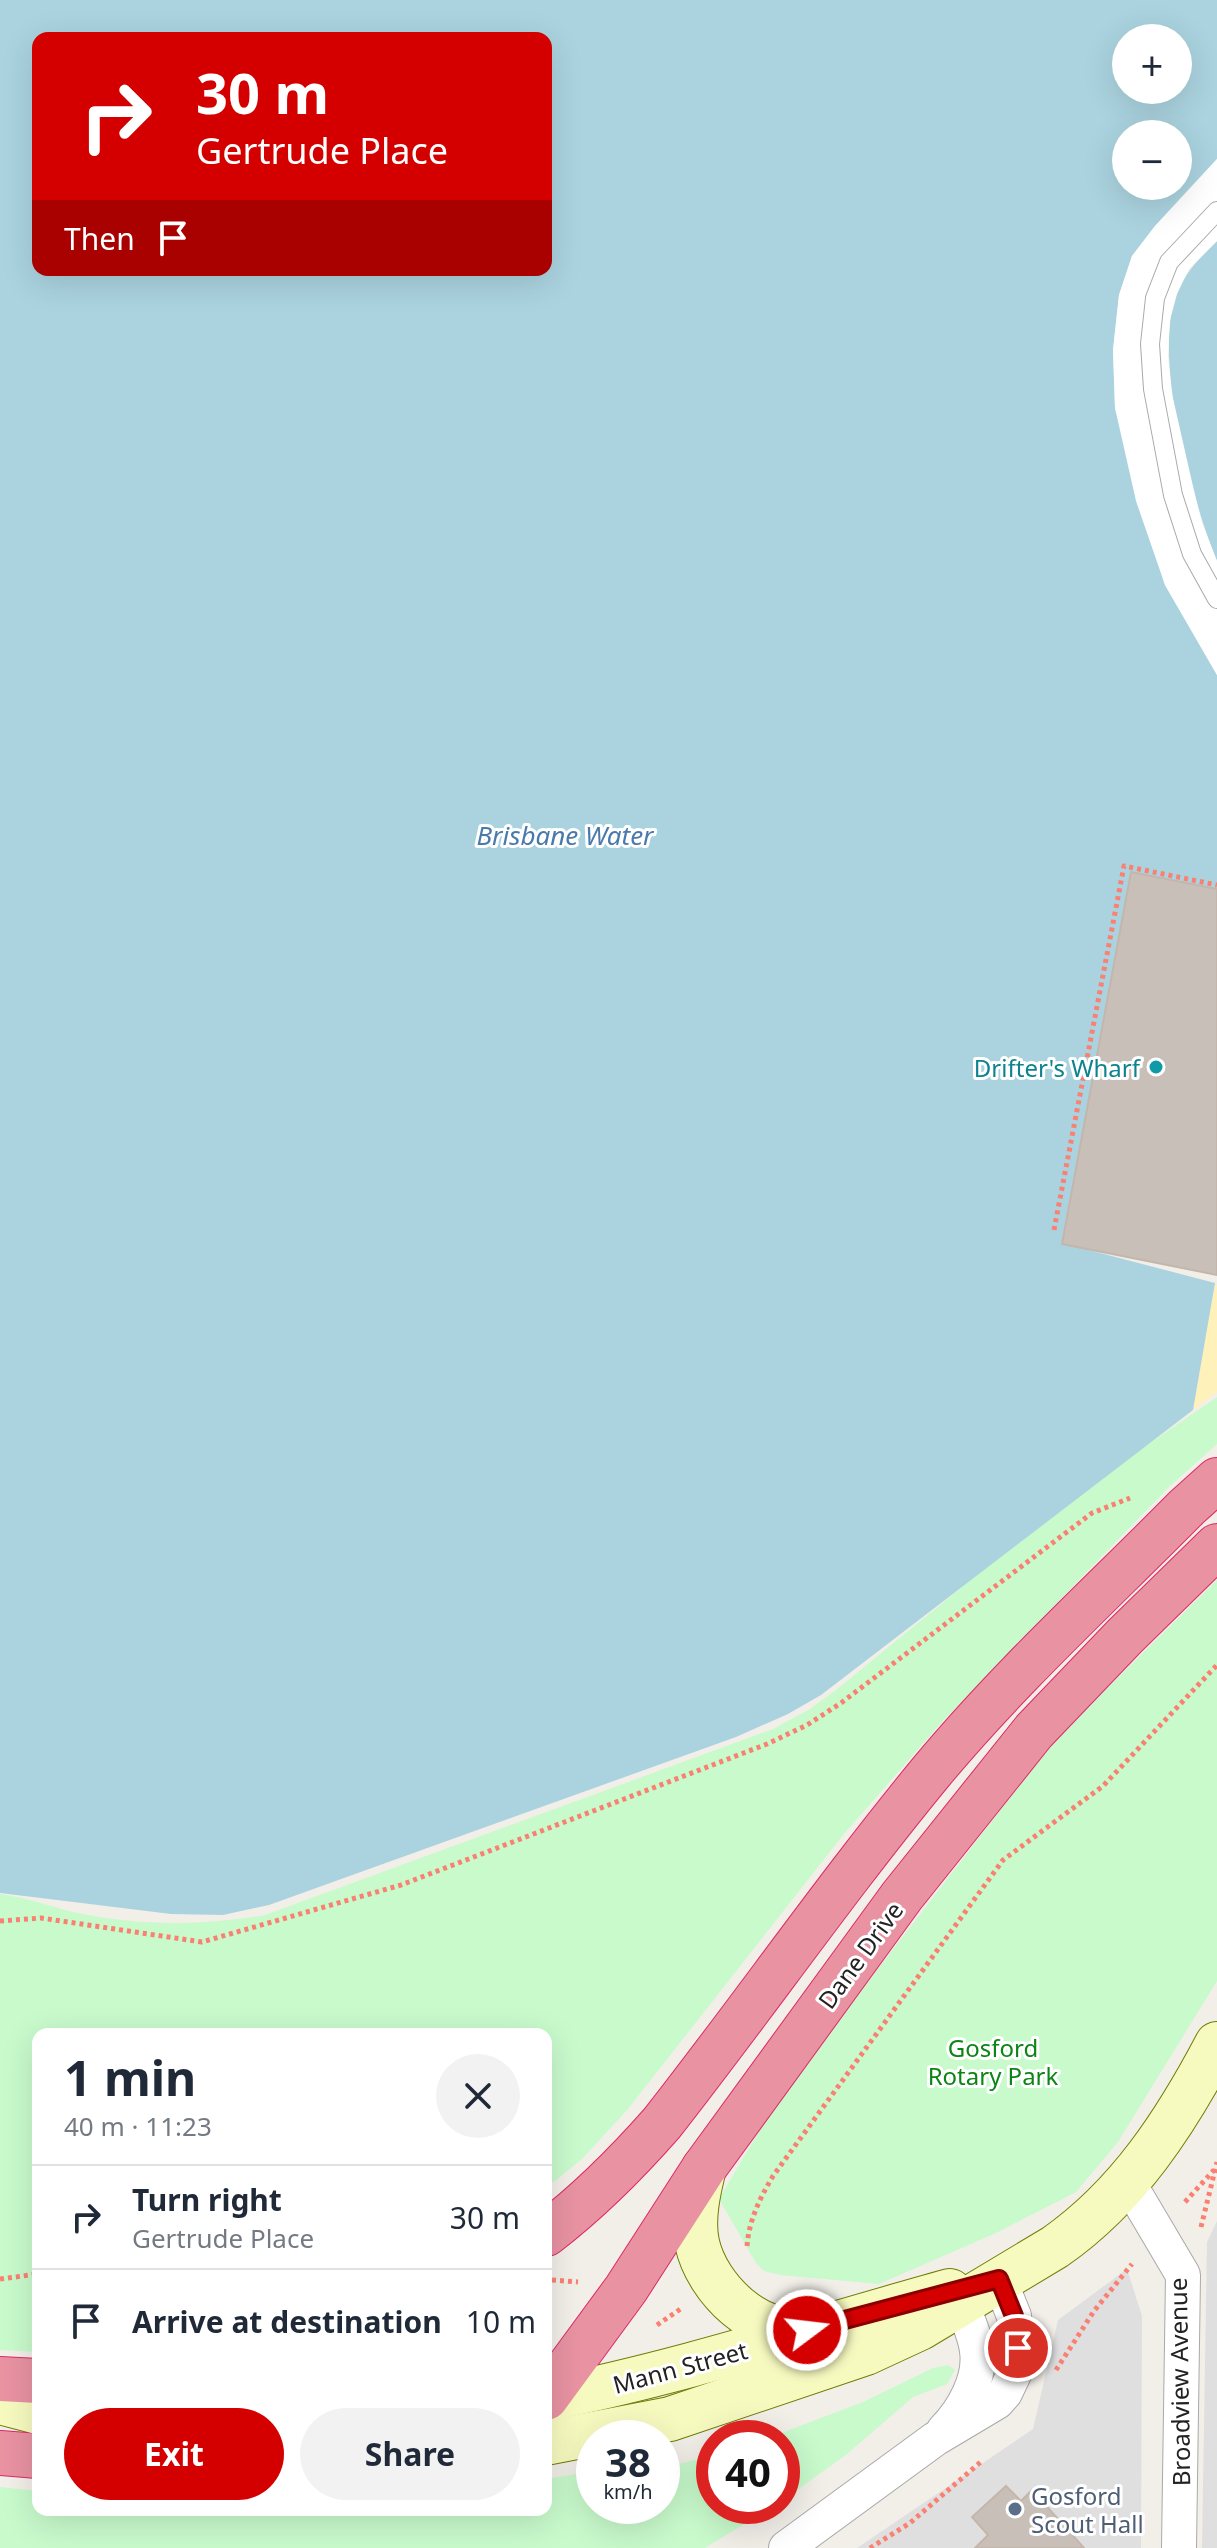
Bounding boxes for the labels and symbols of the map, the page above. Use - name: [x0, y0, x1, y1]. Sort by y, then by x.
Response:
- water label: Brisbane Water: [477, 817, 655, 853]
- place label: Drifter's Wharf: [974, 1051, 1142, 1084]
- marker: Drifter's Wharf: [1147, 1058, 1165, 1076]
- street label: Dane Drive: [810, 1895, 910, 2015]
- park label: Gosford Rotary Park: [928, 2031, 1059, 2092]
- street label: Broadview Avenue: [1161, 2277, 1197, 2487]
- position arrow: [765, 2288, 849, 2372]
- pin: [984, 2314, 1052, 2382]
- street label: Mann Street: [609, 2333, 751, 2401]
- speed limit sign: 40: [696, 2420, 800, 2524]
- place label: Gosford Scout Hall: [1031, 2479, 1144, 2540]
- marker: Gosford Scout Hall: [1006, 2500, 1024, 2518]

